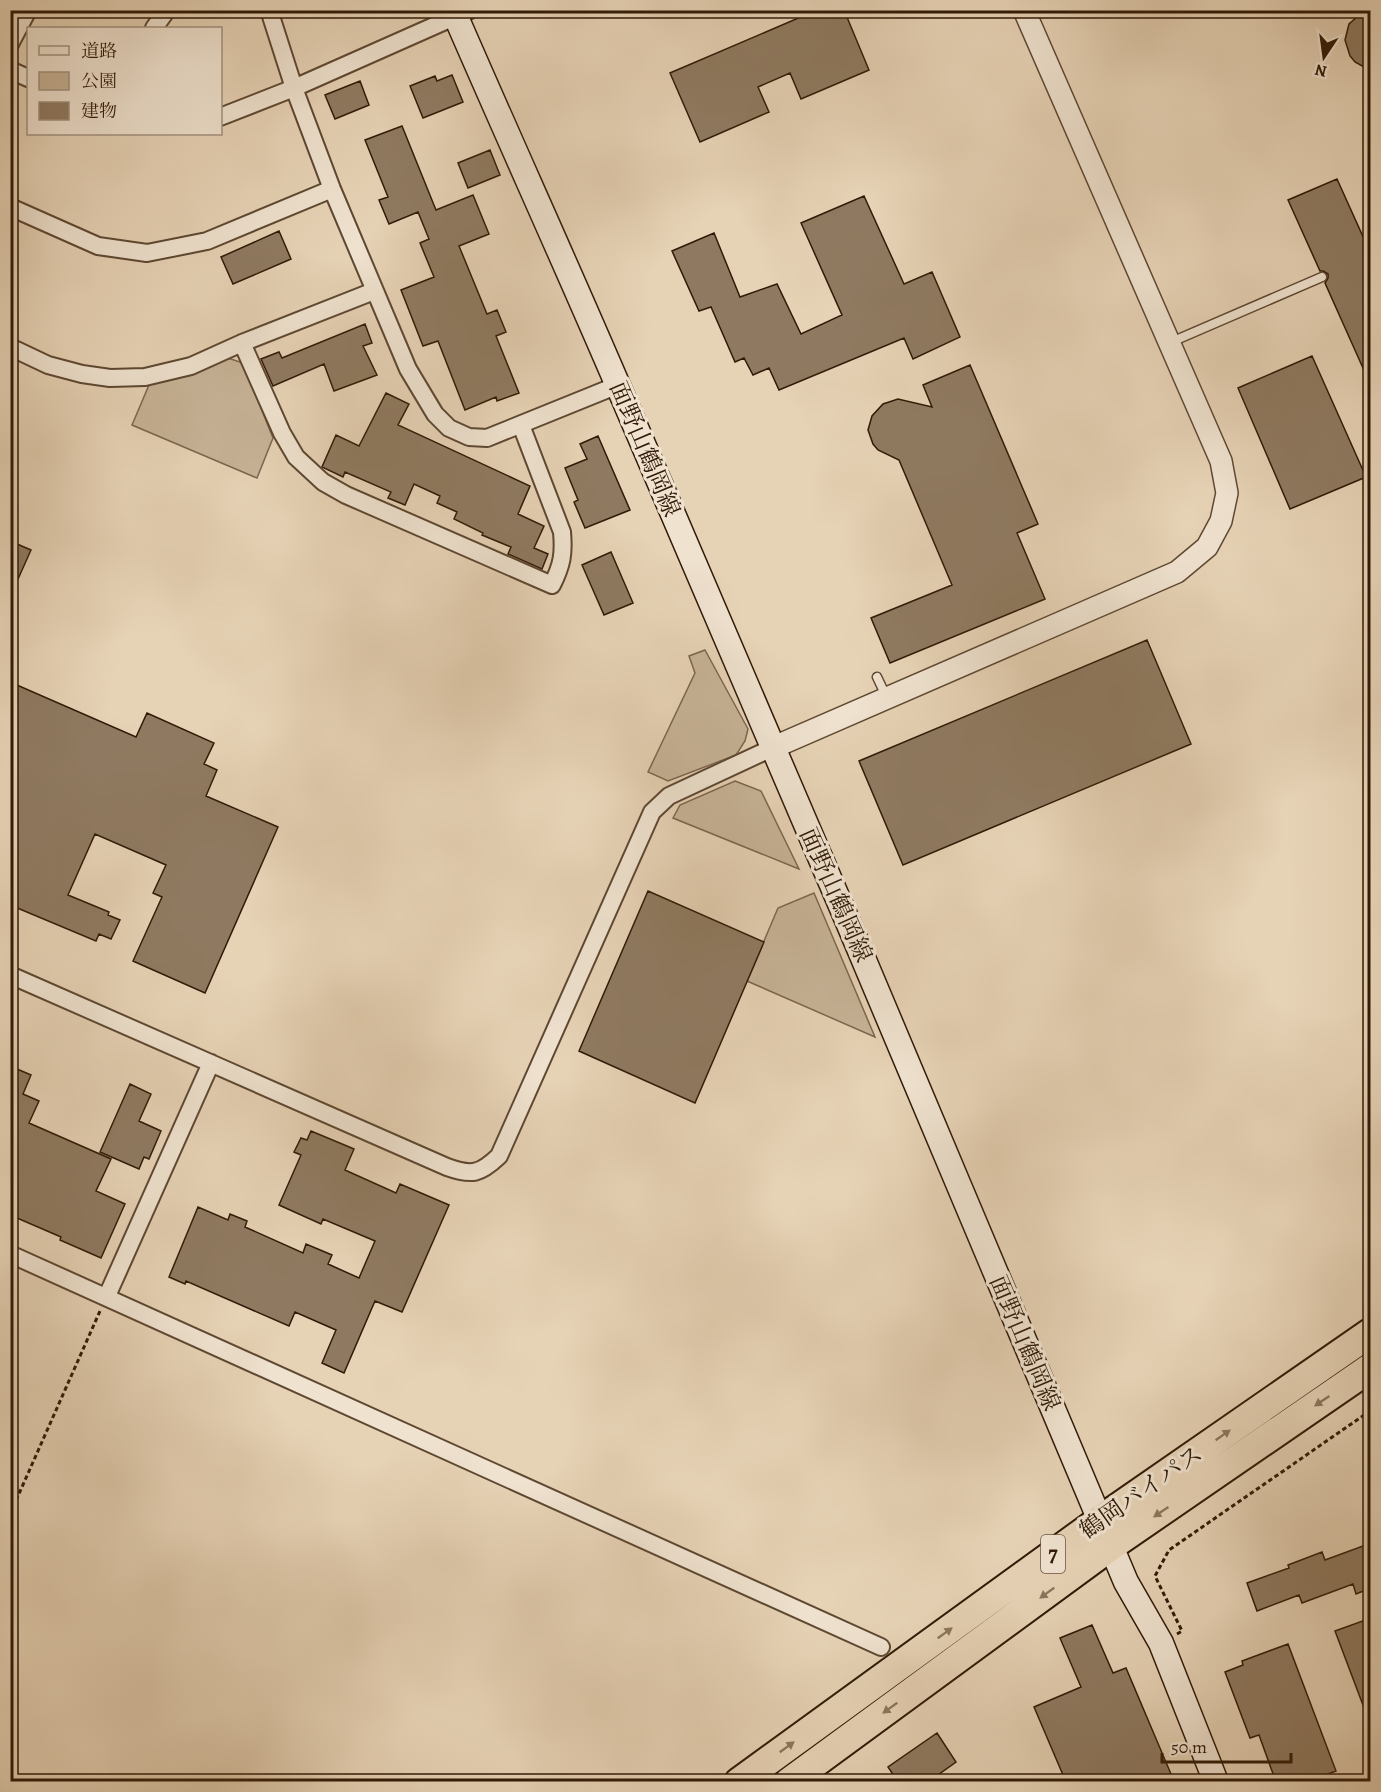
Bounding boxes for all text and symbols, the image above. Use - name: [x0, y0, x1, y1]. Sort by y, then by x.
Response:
- legend: [27, 27, 222, 135]
- north arrow: [1294, 27, 1354, 87]
- text: 道路: [81, 39, 117, 63]
- text: N: [1312, 59, 1329, 83]
- text: 公園: [81, 69, 117, 93]
- text: 建物: [81, 99, 117, 123]
- street label: 面野山鶴岡線: [602, 376, 688, 522]
- street label: 面野山鶴岡線: [792, 823, 880, 967]
- street label: 面野山鶴岡線: [982, 1270, 1068, 1416]
- one-way arrow: [1314, 1396, 1331, 1407]
- one-way arrow: [1215, 1429, 1231, 1441]
- street label: 鶴岡バイパス: [1073, 1438, 1209, 1546]
- one-way arrow: [1154, 1506, 1170, 1518]
- road number: 7: [1041, 1535, 1065, 1573]
- one-way arrow: [1040, 1587, 1055, 1599]
- one-way arrow: [937, 1627, 952, 1639]
- one-way arrow: [882, 1702, 898, 1714]
- scale bar: [1162, 1726, 1291, 1764]
- text: 50 m: [1171, 1735, 1207, 1759]
- one-way arrow: [778, 1741, 794, 1753]

